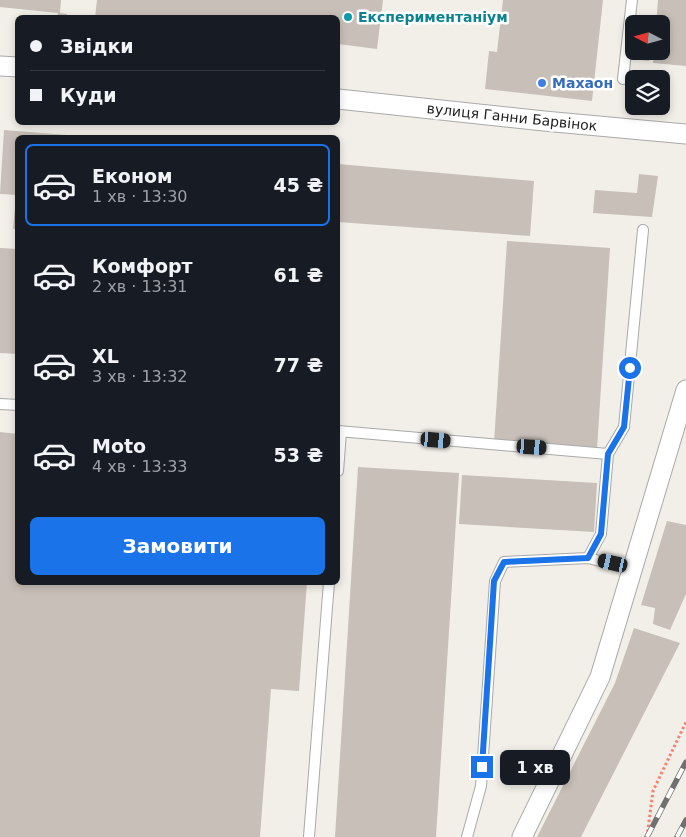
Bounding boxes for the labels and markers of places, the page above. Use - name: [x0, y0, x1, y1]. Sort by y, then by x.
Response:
- place label: Експериментаніум: [358, 9, 508, 25]
- marker: Експериментаніум: [342, 11, 354, 23]
- place label: Махаон: [552, 75, 613, 91]
- marker: Махаон: [536, 77, 548, 89]

